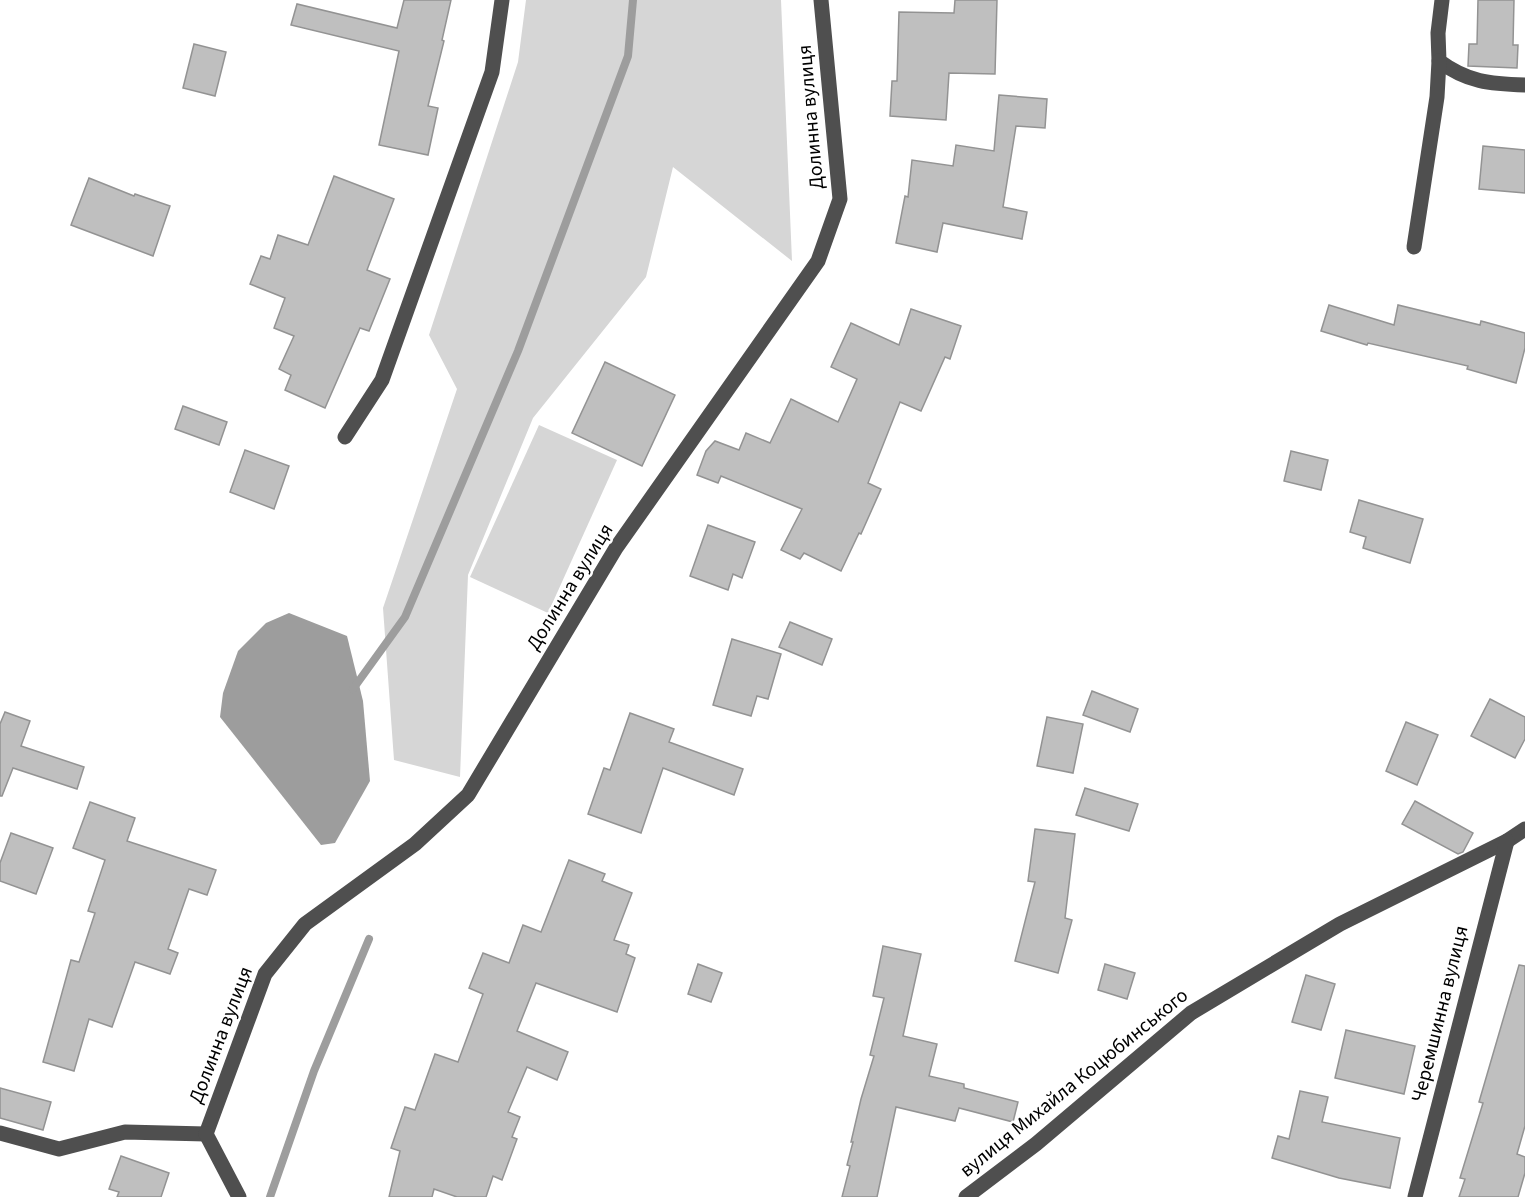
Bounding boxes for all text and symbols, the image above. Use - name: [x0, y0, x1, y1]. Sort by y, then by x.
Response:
- street label: Долинна вулиця: [791, 44, 831, 190]
- street label: Долинна вулиця: [520, 518, 620, 656]
- street label: Черемшинна вулиця: [1405, 923, 1475, 1105]
- street label: Долинна вулиця: [182, 962, 260, 1108]
- street label: вулиця Михайла Коцюбинського: [954, 982, 1194, 1184]

